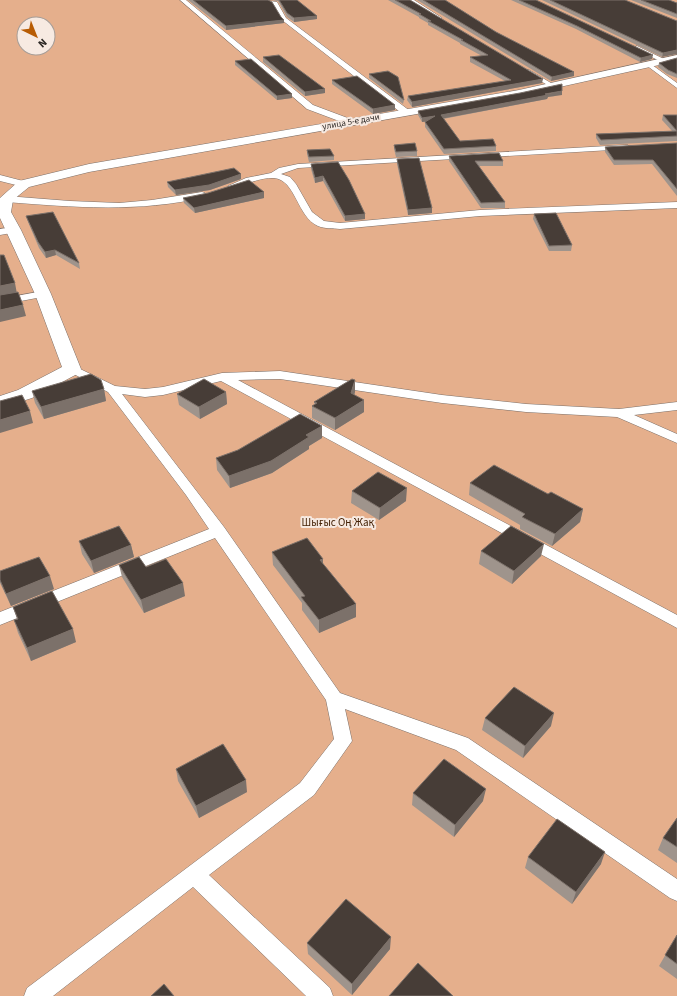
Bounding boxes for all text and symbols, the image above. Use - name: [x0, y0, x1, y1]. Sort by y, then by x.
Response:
- north arrow: [16, 16, 56, 56]
- text: N: [35, 35, 50, 51]
- street label: улица 5-е дачи: [321, 111, 381, 133]
- park label: Шығыс Оң Жақ: [302, 515, 375, 530]

